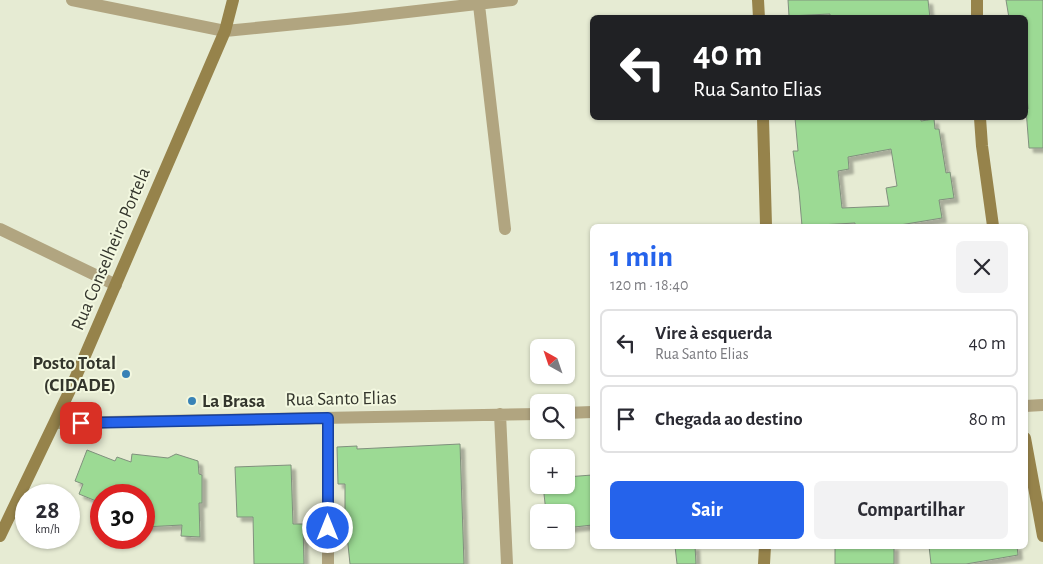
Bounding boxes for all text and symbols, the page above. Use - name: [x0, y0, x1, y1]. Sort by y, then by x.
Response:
- icon: left: [610, 35, 675, 100]
- text: 40 m: [693, 37, 762, 72]
- text: Rua Santo Elias: [693, 78, 822, 100]
- street label: Rua Conselheiro Portela: [68, 165, 154, 333]
- button: close: [956, 241, 1008, 293]
- text: 1 min: [610, 242, 673, 272]
- text: 120 m · 18:40: [610, 277, 689, 293]
- text: Vire à esquerda: [655, 324, 772, 343]
- icon: left: [612, 329, 640, 357]
- text: 40 m: [968, 334, 1006, 353]
- north arrow: [530, 339, 575, 384]
- map controls: [530, 339, 575, 549]
- text: Rua Santo Elias: [655, 346, 749, 362]
- place label: Posto Total (CIDADE): [33, 354, 116, 395]
- marker: Posto Total (CIDADE): [120, 368, 132, 380]
- street label: Rua Santo Elias: [285, 389, 397, 409]
- place label: La Brasa: [202, 392, 265, 411]
- button: search: [530, 394, 575, 439]
- marker: La Brasa: [186, 395, 198, 407]
- pin: [60, 402, 102, 444]
- icon: arrive: [612, 405, 640, 433]
- icon: arrive: [67, 409, 95, 437]
- text: Chegada ao destino: [655, 410, 803, 429]
- text: 80 m: [969, 410, 1006, 429]
- button: +: [530, 449, 575, 494]
- button: Sair: [610, 481, 804, 539]
- button: Compartilhar: [814, 481, 1008, 539]
- speed limit sign: 30: [90, 484, 155, 549]
- text: 28: [35, 498, 60, 523]
- position arrow: [301, 501, 353, 553]
- button: −: [530, 504, 575, 549]
- text: km/h: [35, 523, 60, 535]

